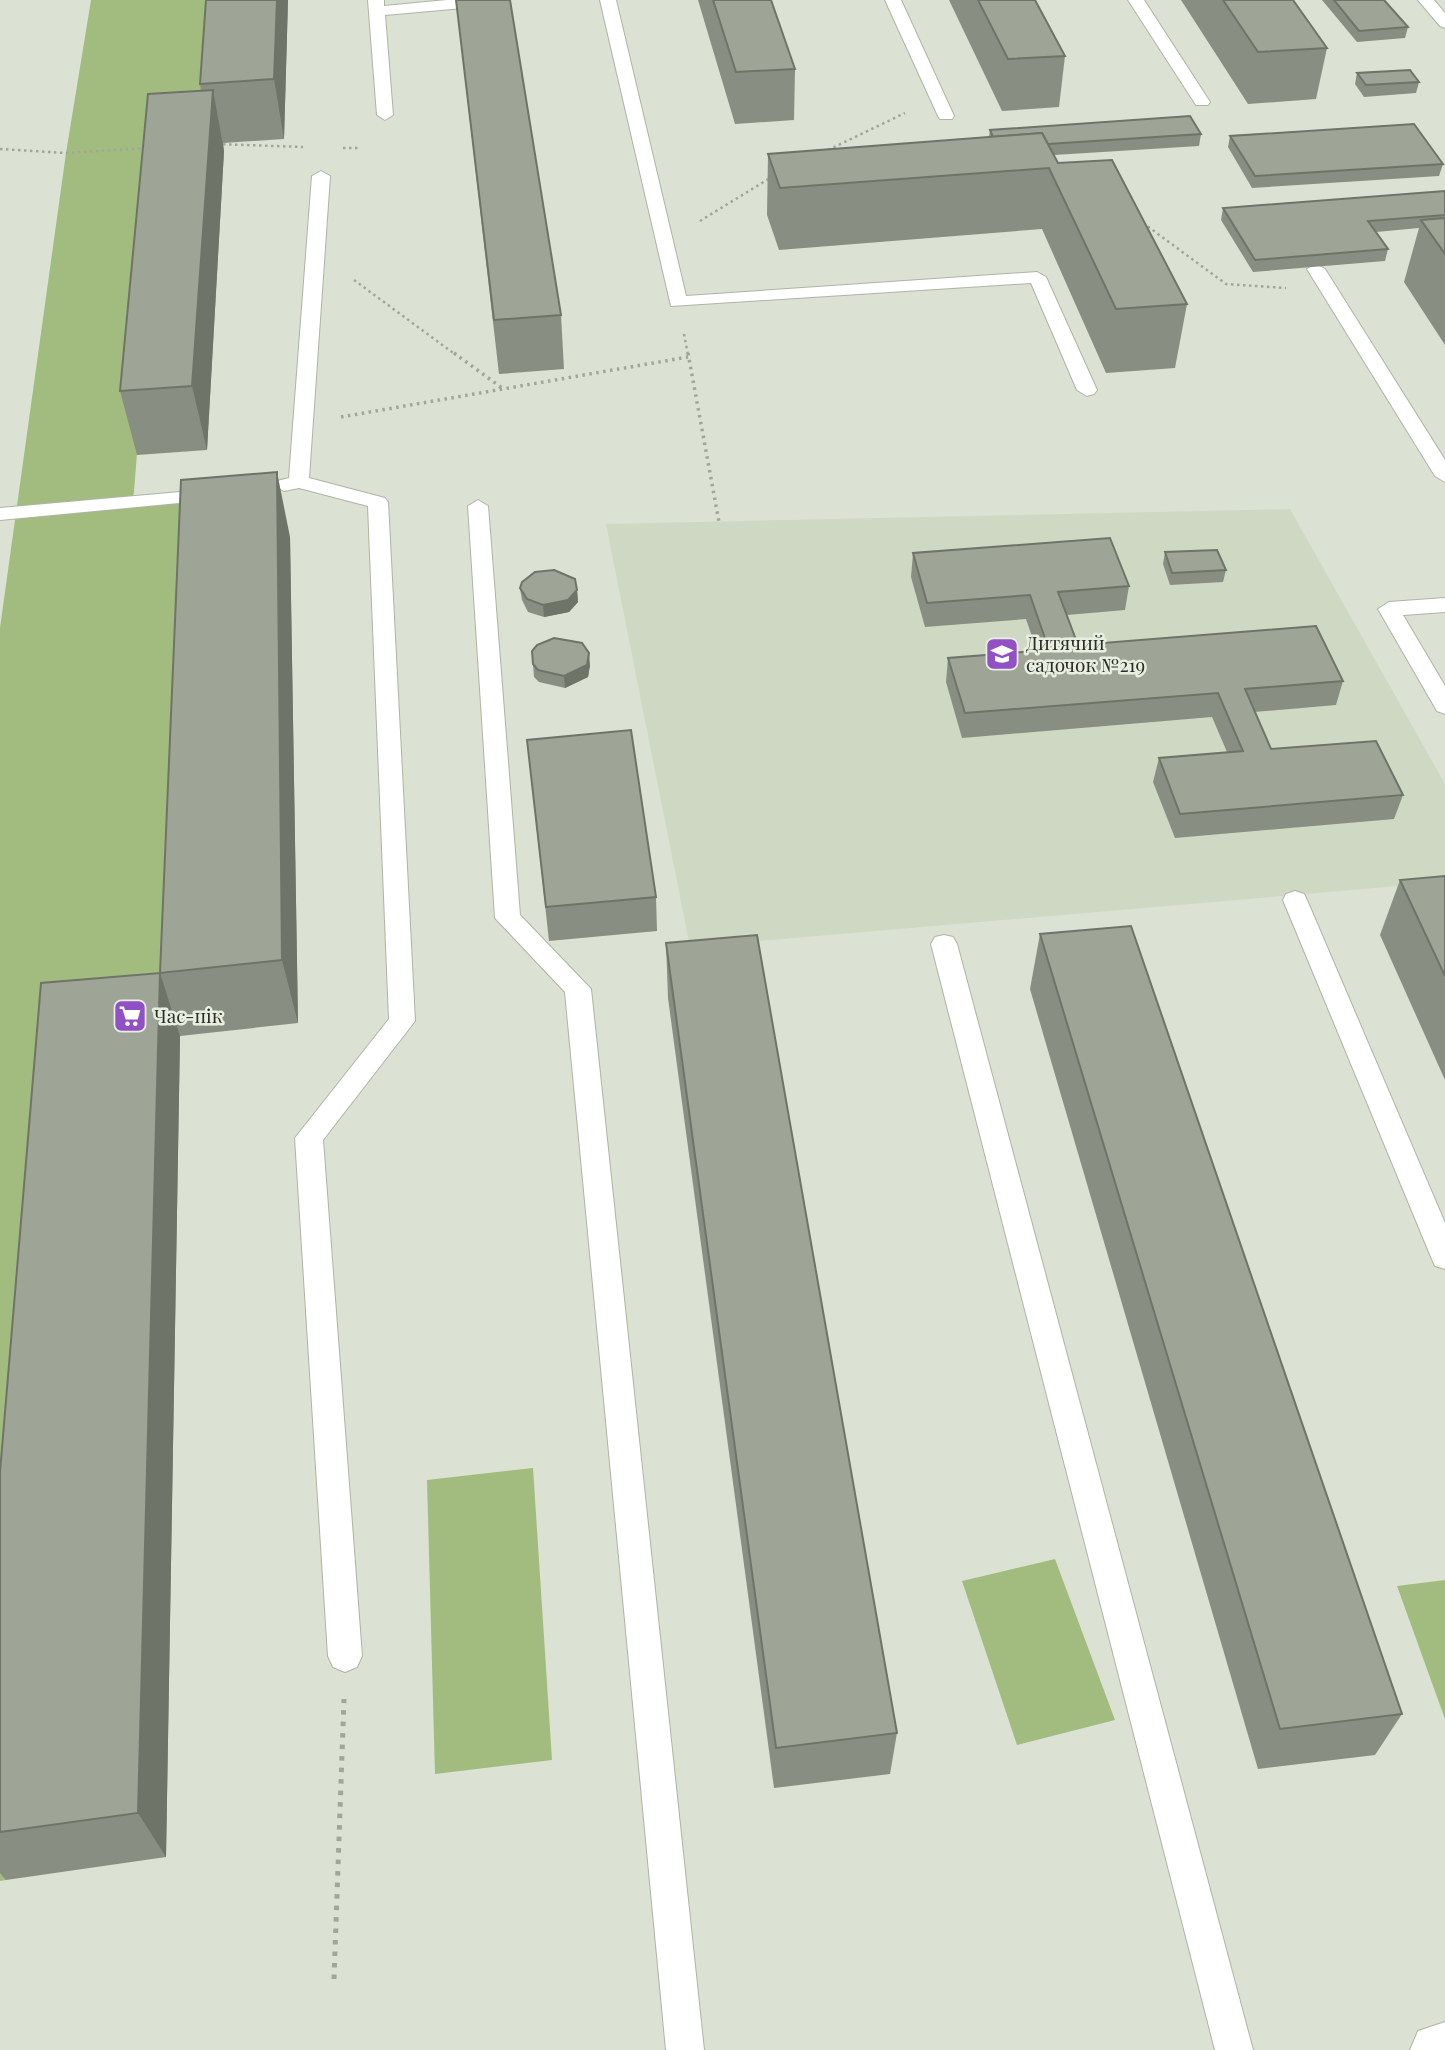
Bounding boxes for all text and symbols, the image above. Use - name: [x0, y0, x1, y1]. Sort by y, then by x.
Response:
- place label: Дитячий садочок №219: [1026, 629, 1145, 677]
- school or university icon: Дитячий садочок №219: [983, 635, 1021, 673]
- supermarket icon: Час-пік: [111, 997, 149, 1035]
- place label: Час-пік: [154, 1002, 223, 1028]

